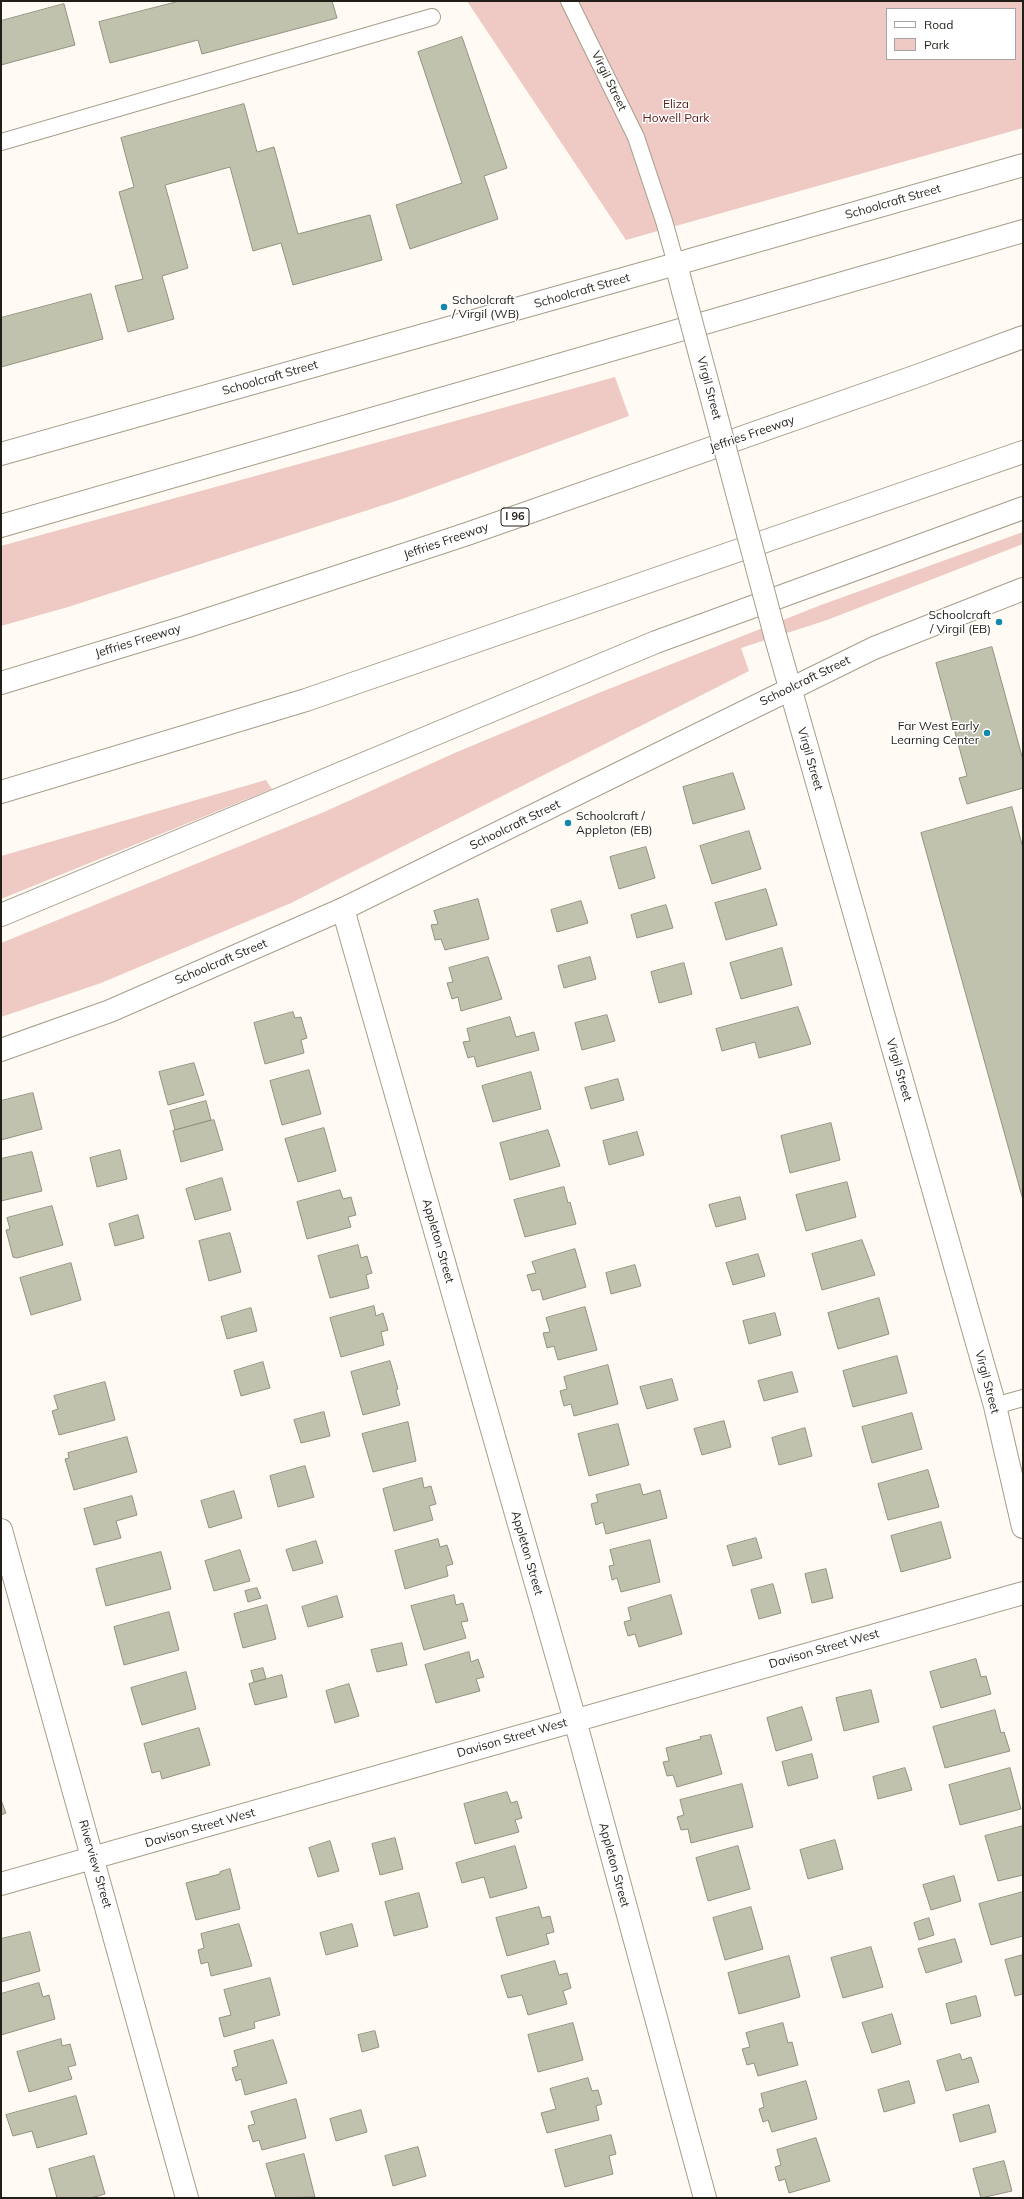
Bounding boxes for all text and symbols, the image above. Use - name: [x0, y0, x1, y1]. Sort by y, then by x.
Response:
- legend: [886, 8, 1016, 60]
- text: Road: [924, 17, 953, 32]
- text: Park: [924, 37, 949, 52]
- street label: Virgil Street: [588, 49, 630, 113]
- park label: Eliza Howell Park: [643, 97, 709, 125]
- street label: Schoolcraft Street: [844, 181, 942, 223]
- street label: Schoolcraft Street: [533, 270, 631, 312]
- place label: Schoolcraft / Virgil (WB): [452, 293, 520, 321]
- marker: Schoolcraft / Virgil (WB): [439, 302, 449, 312]
- street label: Virgil Street: [694, 355, 724, 421]
- street label: Schoolcraft Street: [221, 357, 319, 399]
- street label: Jeffries Freeway: [708, 413, 796, 455]
- road number: I 96: [501, 508, 529, 526]
- street label: Jeffries Freeway: [402, 520, 490, 562]
- place label: Schoolcraft / Virgil (EB): [929, 608, 991, 636]
- marker: Schoolcraft / Virgil (EB): [994, 617, 1004, 627]
- street label: Jeffries Freeway: [93, 621, 183, 661]
- street label: Schoolcraft Street: [757, 653, 853, 709]
- place label: Far West Early Learning Center: [891, 719, 979, 747]
- street label: Virgil Street: [794, 726, 826, 792]
- marker: Far West Early Learning Center: [982, 728, 992, 738]
- street label: Schoolcraft Street: [467, 797, 563, 853]
- place label: Schoolcraft / Appleton (EB): [576, 809, 653, 837]
- marker: Schoolcraft / Appleton (EB): [563, 818, 573, 828]
- street label: Schoolcraft Street: [173, 936, 269, 988]
- street label: Virgil Street: [883, 1037, 915, 1103]
- street label: Appleton Street: [419, 1197, 457, 1285]
- street label: Virgil Street: [972, 1349, 1002, 1415]
- street label: Appleton Street: [508, 1509, 546, 1597]
- street label: Davison Street West: [767, 1626, 881, 1672]
- street label: Davison Street West: [455, 1715, 569, 1761]
- street label: Davison Street West: [143, 1805, 257, 1851]
- street label: Riverview Street: [76, 1818, 114, 1910]
- street label: Appleton Street: [596, 1821, 632, 1909]

